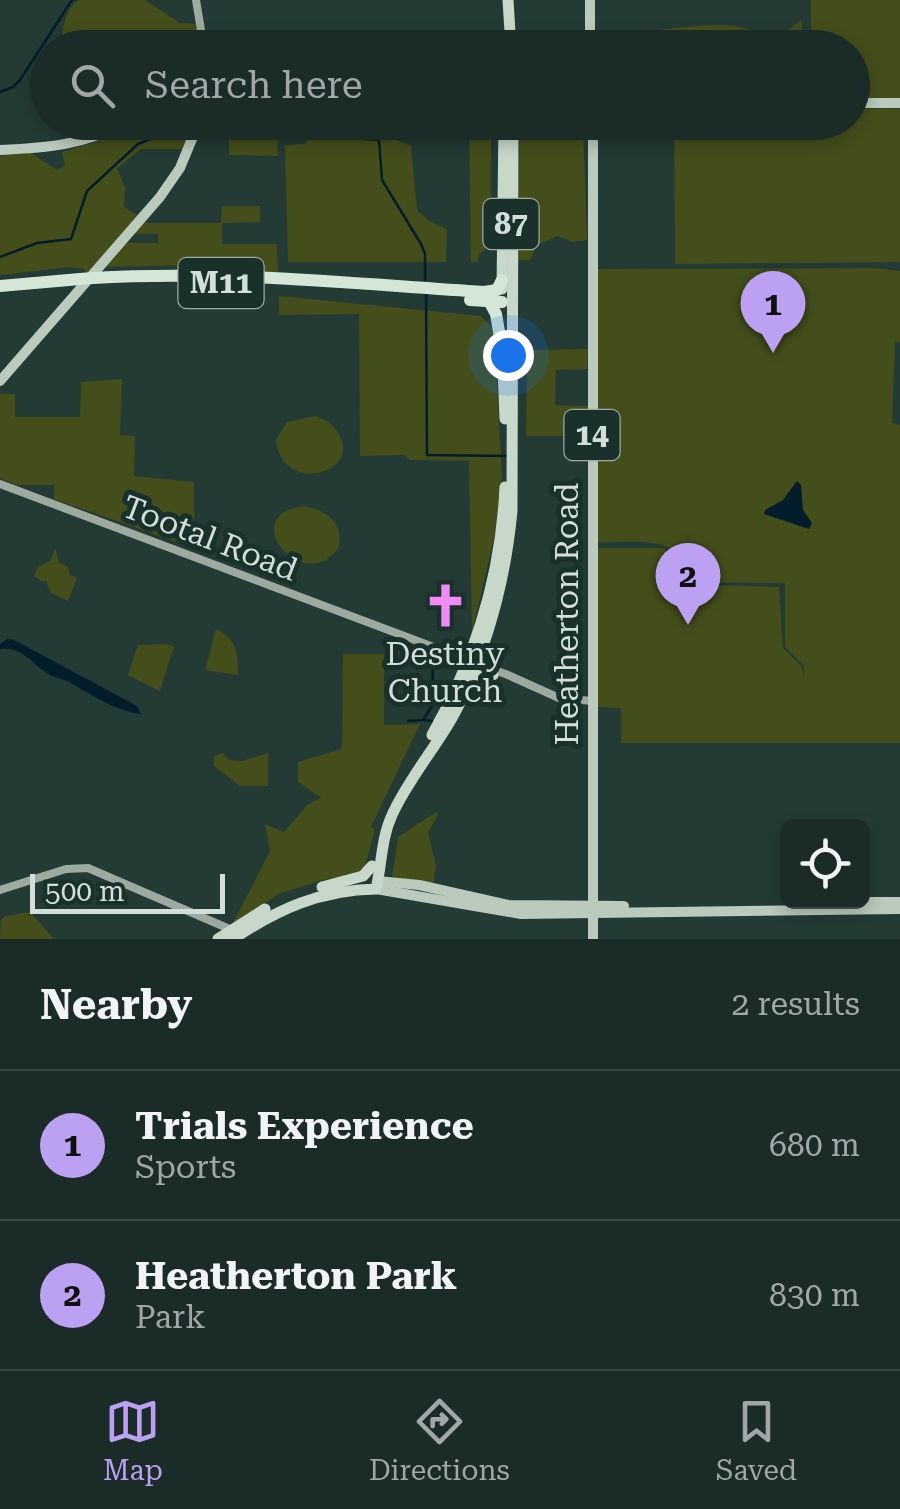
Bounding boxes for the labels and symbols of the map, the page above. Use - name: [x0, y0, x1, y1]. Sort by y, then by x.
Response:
- road number: 87: [484, 199, 538, 249]
- road number: M11: [178, 258, 264, 308]
- pin: 1: [740, 270, 806, 353]
- your location: [483, 330, 534, 381]
- road number: 14: [564, 410, 620, 460]
- street label: Heatherton Road: [548, 482, 586, 746]
- street label: Tootal Road: [117, 487, 303, 589]
- pin: 2: [656, 542, 720, 625]
- church icon: Destiny Church: [421, 582, 469, 630]
- place label: Destiny Church: [385, 635, 505, 710]
- scale bar: [30, 869, 225, 914]

